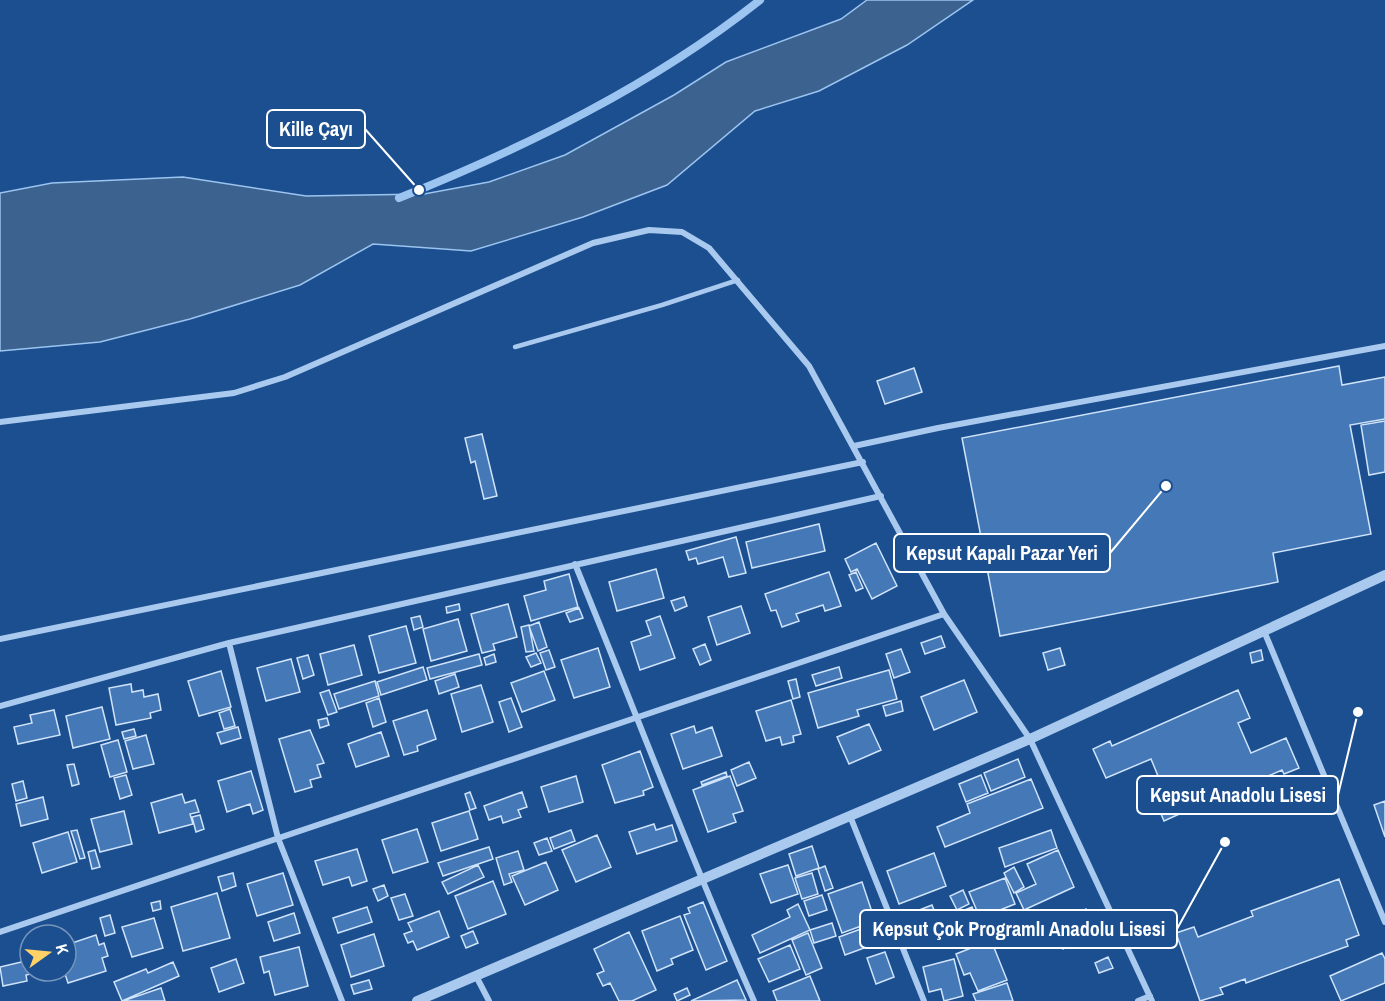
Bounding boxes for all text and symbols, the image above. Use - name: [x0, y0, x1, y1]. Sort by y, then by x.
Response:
- callout: Kille Çayı: [267, 110, 365, 148]
- text: Kille Çayı: [279, 115, 353, 142]
- callout: Kepsut Kapalı Pazar Yeri: [894, 534, 1110, 572]
- text: Kepsut Kapalı Pazar Yeri: [906, 539, 1098, 566]
- callout: Kepsut Anadolu Lisesi: [1137, 776, 1338, 814]
- text: Kepsut Anadolu Lisesi: [1150, 781, 1326, 808]
- callout: Kepsut Çok Programlı Anadolu Lisesi: [860, 910, 1177, 948]
- text: Kepsut Çok Programlı Anadolu Lisesi: [873, 915, 1165, 942]
- north arrow: [18, 923, 78, 983]
- text: K: [51, 942, 74, 957]

